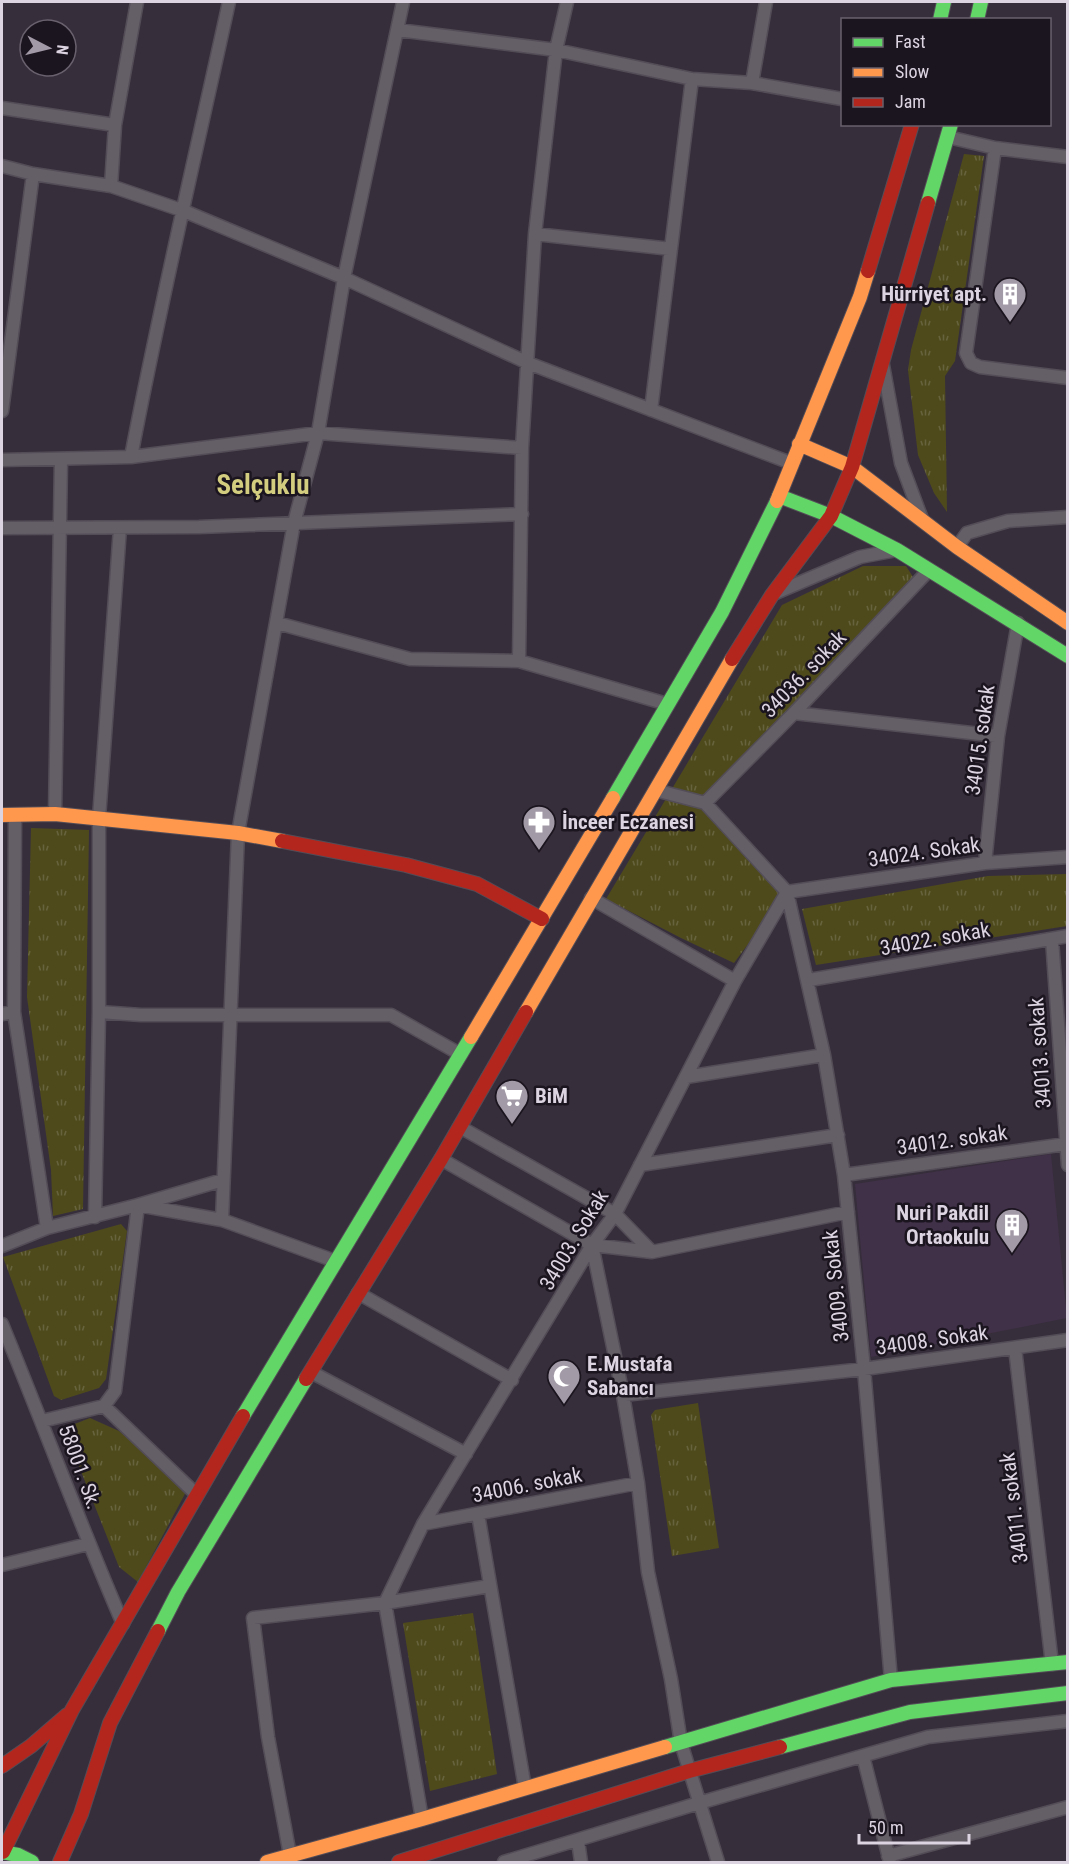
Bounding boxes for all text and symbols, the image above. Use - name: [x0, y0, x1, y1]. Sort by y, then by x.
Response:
- north arrow: [18, 18, 78, 78]
- legend: [841, 18, 1051, 126]
- text: Fast: [895, 31, 926, 52]
- text: N: [52, 44, 72, 56]
- text: Slow: [895, 61, 930, 82]
- text: Jam: [895, 91, 926, 112]
- building icon: Hürriyet apt.: [992, 276, 1028, 323]
- place label: Hürriyet apt.: [881, 282, 987, 306]
- district label: Selçuklu: [217, 469, 309, 501]
- street label: 34036. sokak: [757, 625, 852, 722]
- street label: 34015. sokak: [960, 683, 1000, 797]
- pharmacy icon: İnceer Eczanesi: [521, 804, 557, 851]
- place label: İnceer Eczanesi: [562, 810, 694, 834]
- street label: 34024. Sokak: [867, 832, 982, 872]
- street label: 34022. sokak: [878, 917, 992, 960]
- street label: 34013. sokak: [1024, 996, 1056, 1109]
- supermarket icon: BiM: [494, 1078, 530, 1125]
- place label: BiM: [535, 1084, 568, 1108]
- street label: 34012. sokak: [895, 1120, 1009, 1160]
- street label: 34003. Sokak: [535, 1185, 614, 1294]
- place label: Nuri Pakdil Ortaokulu: [896, 1201, 989, 1249]
- building icon: Nuri Pakdil Ortaokulu: [994, 1207, 1030, 1254]
- street label: 34009. Sokak: [818, 1228, 854, 1343]
- street label: 34008. Sokak: [875, 1320, 990, 1360]
- place label: E.Mustafa Sabancı: [587, 1352, 672, 1400]
- mosque icon: E.Mustafa Sabancı: [546, 1358, 582, 1405]
- street label: 58001. Sk.: [54, 1422, 106, 1512]
- street label: 34011. sokak: [995, 1451, 1033, 1565]
- street label: 34006. sokak: [470, 1463, 584, 1507]
- scale bar: [859, 1807, 968, 1845]
- text: 50 m: [868, 1817, 903, 1838]

